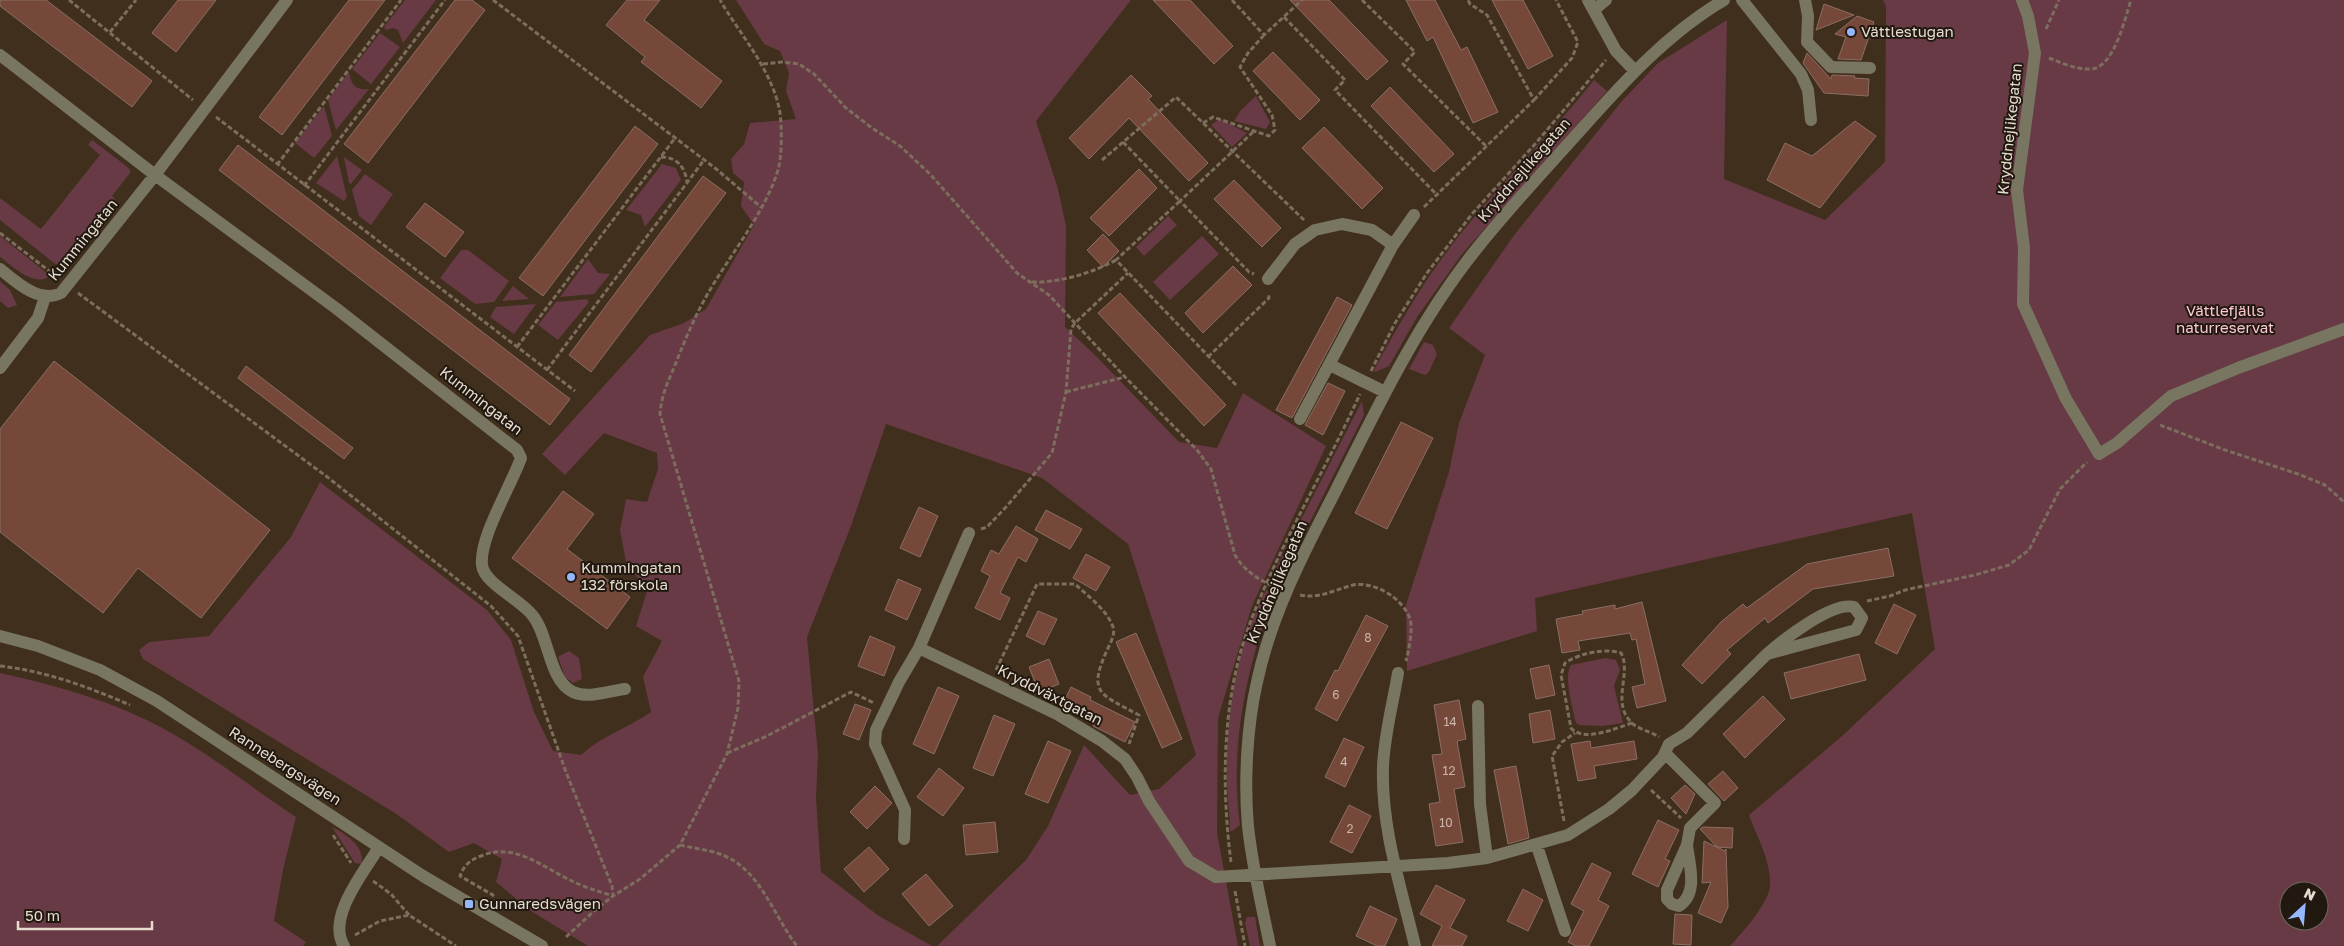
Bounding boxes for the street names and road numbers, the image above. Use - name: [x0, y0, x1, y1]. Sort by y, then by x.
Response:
- street label: Kryddnejlikegatan: [1993, 62, 2025, 196]
- street label: Kryddnejlikegatan: [1473, 114, 1573, 225]
- street label: Kummingatan: [44, 195, 121, 284]
- street label: Kummingatan: [437, 362, 527, 438]
- street label: Kryddnejlikegatan: [1242, 517, 1310, 646]
- street label: Kryddväxtgatan: [995, 660, 1106, 728]
- street label: Rannebergsvägen: [226, 722, 345, 808]

